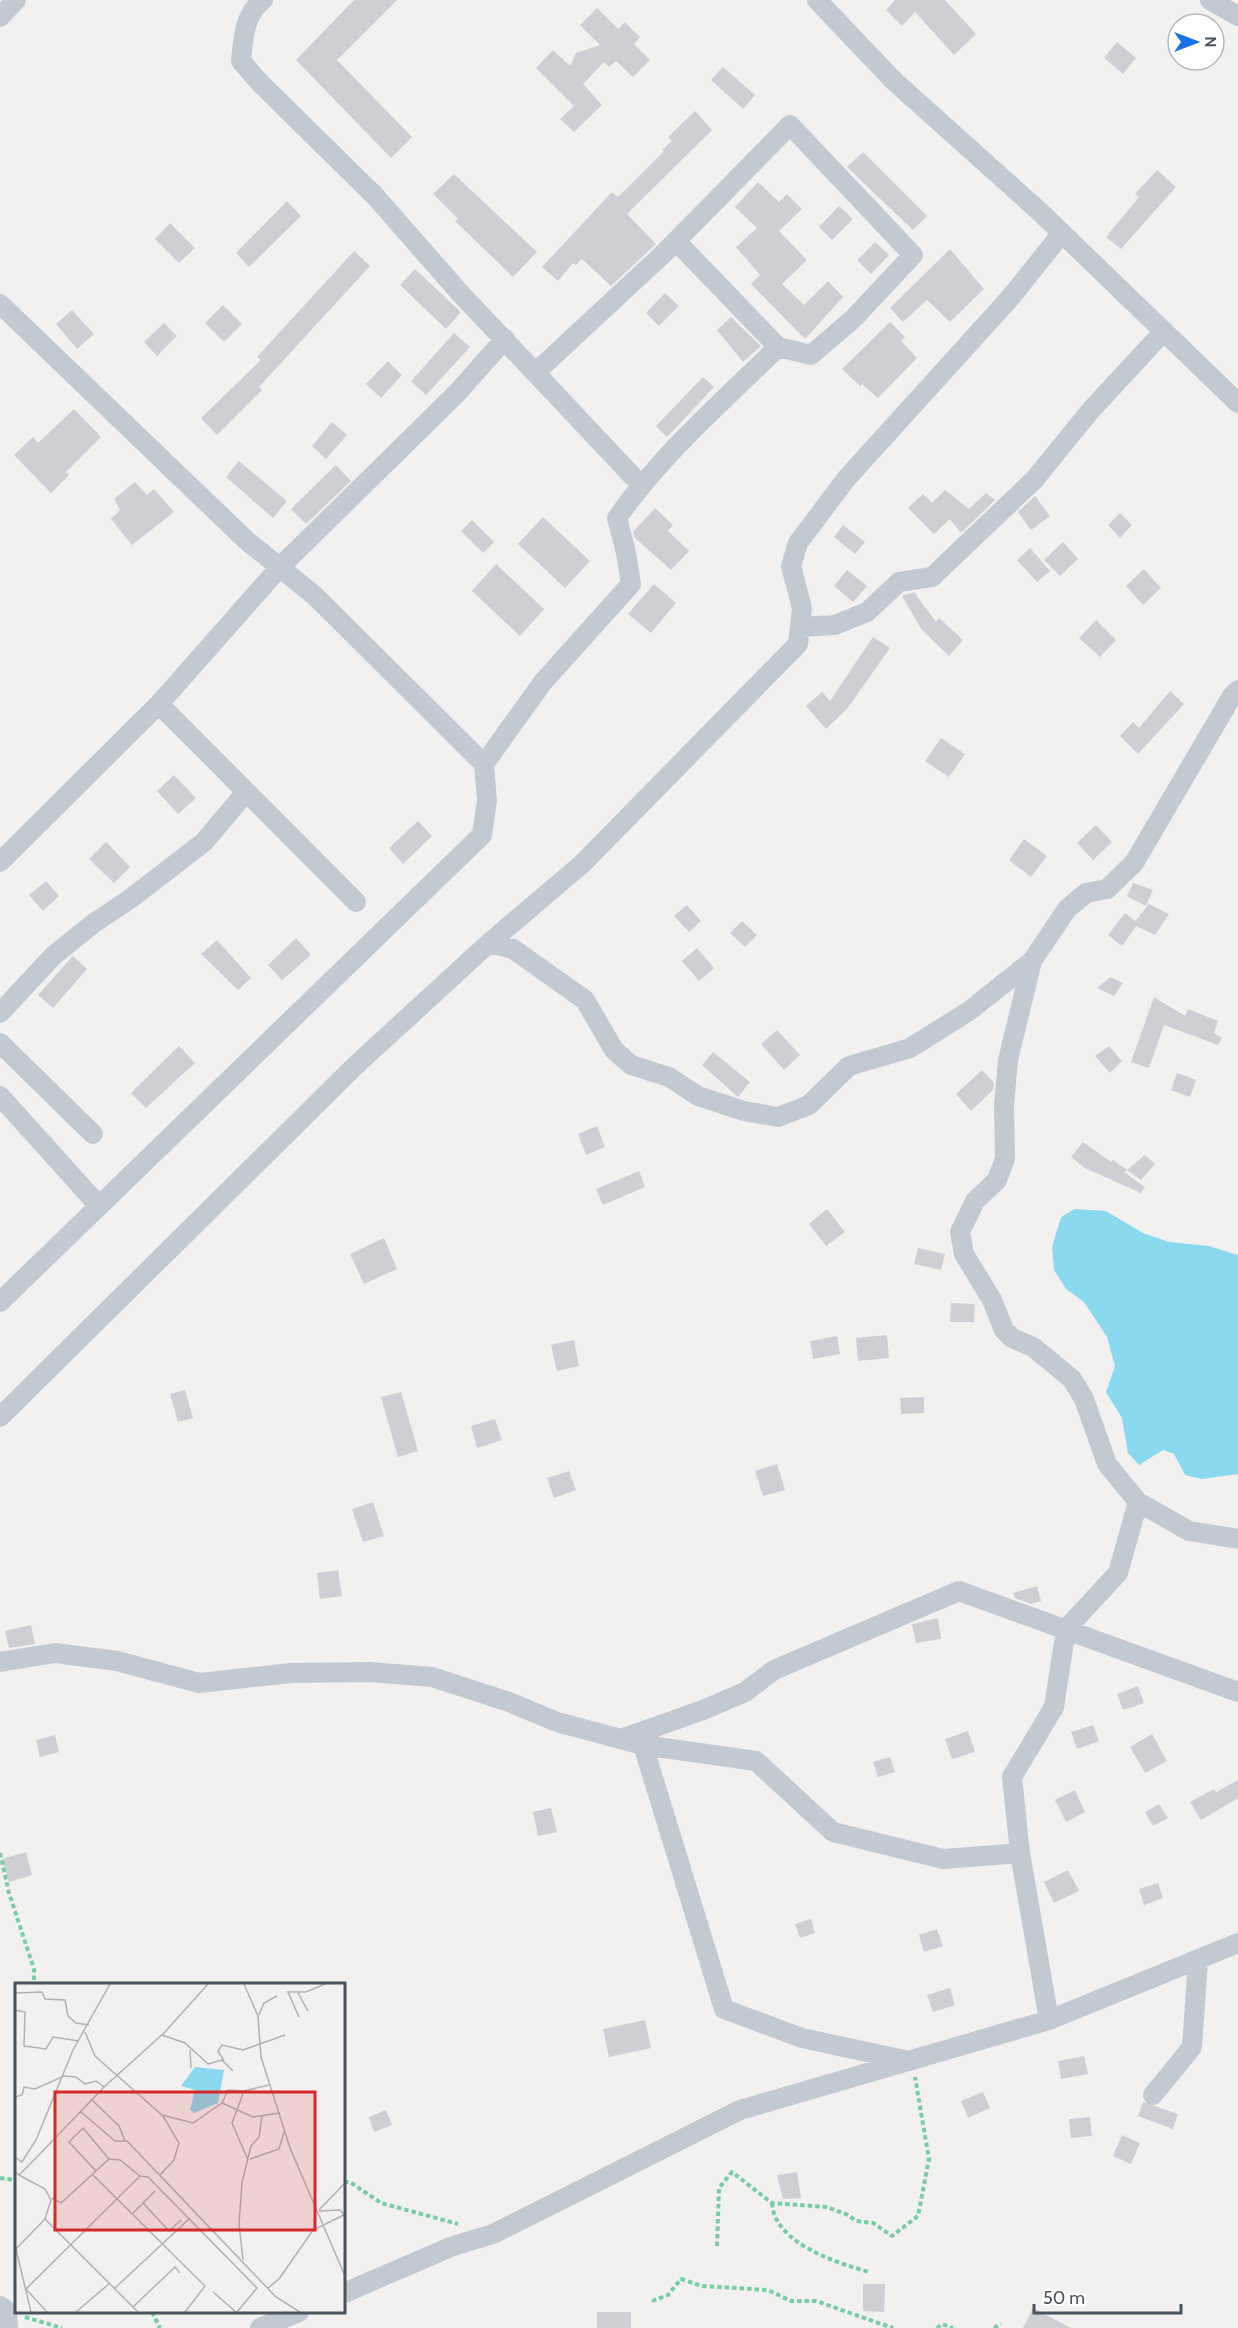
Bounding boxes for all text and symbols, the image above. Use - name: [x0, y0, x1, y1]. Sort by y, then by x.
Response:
- north arrow: [1166, 12, 1226, 72]
- text: N: [1201, 36, 1220, 48]
- inset map: [15, 1983, 345, 2313]
- scale bar: [1034, 2277, 1181, 2315]
- text: 50 m: [1043, 2287, 1085, 2309]

